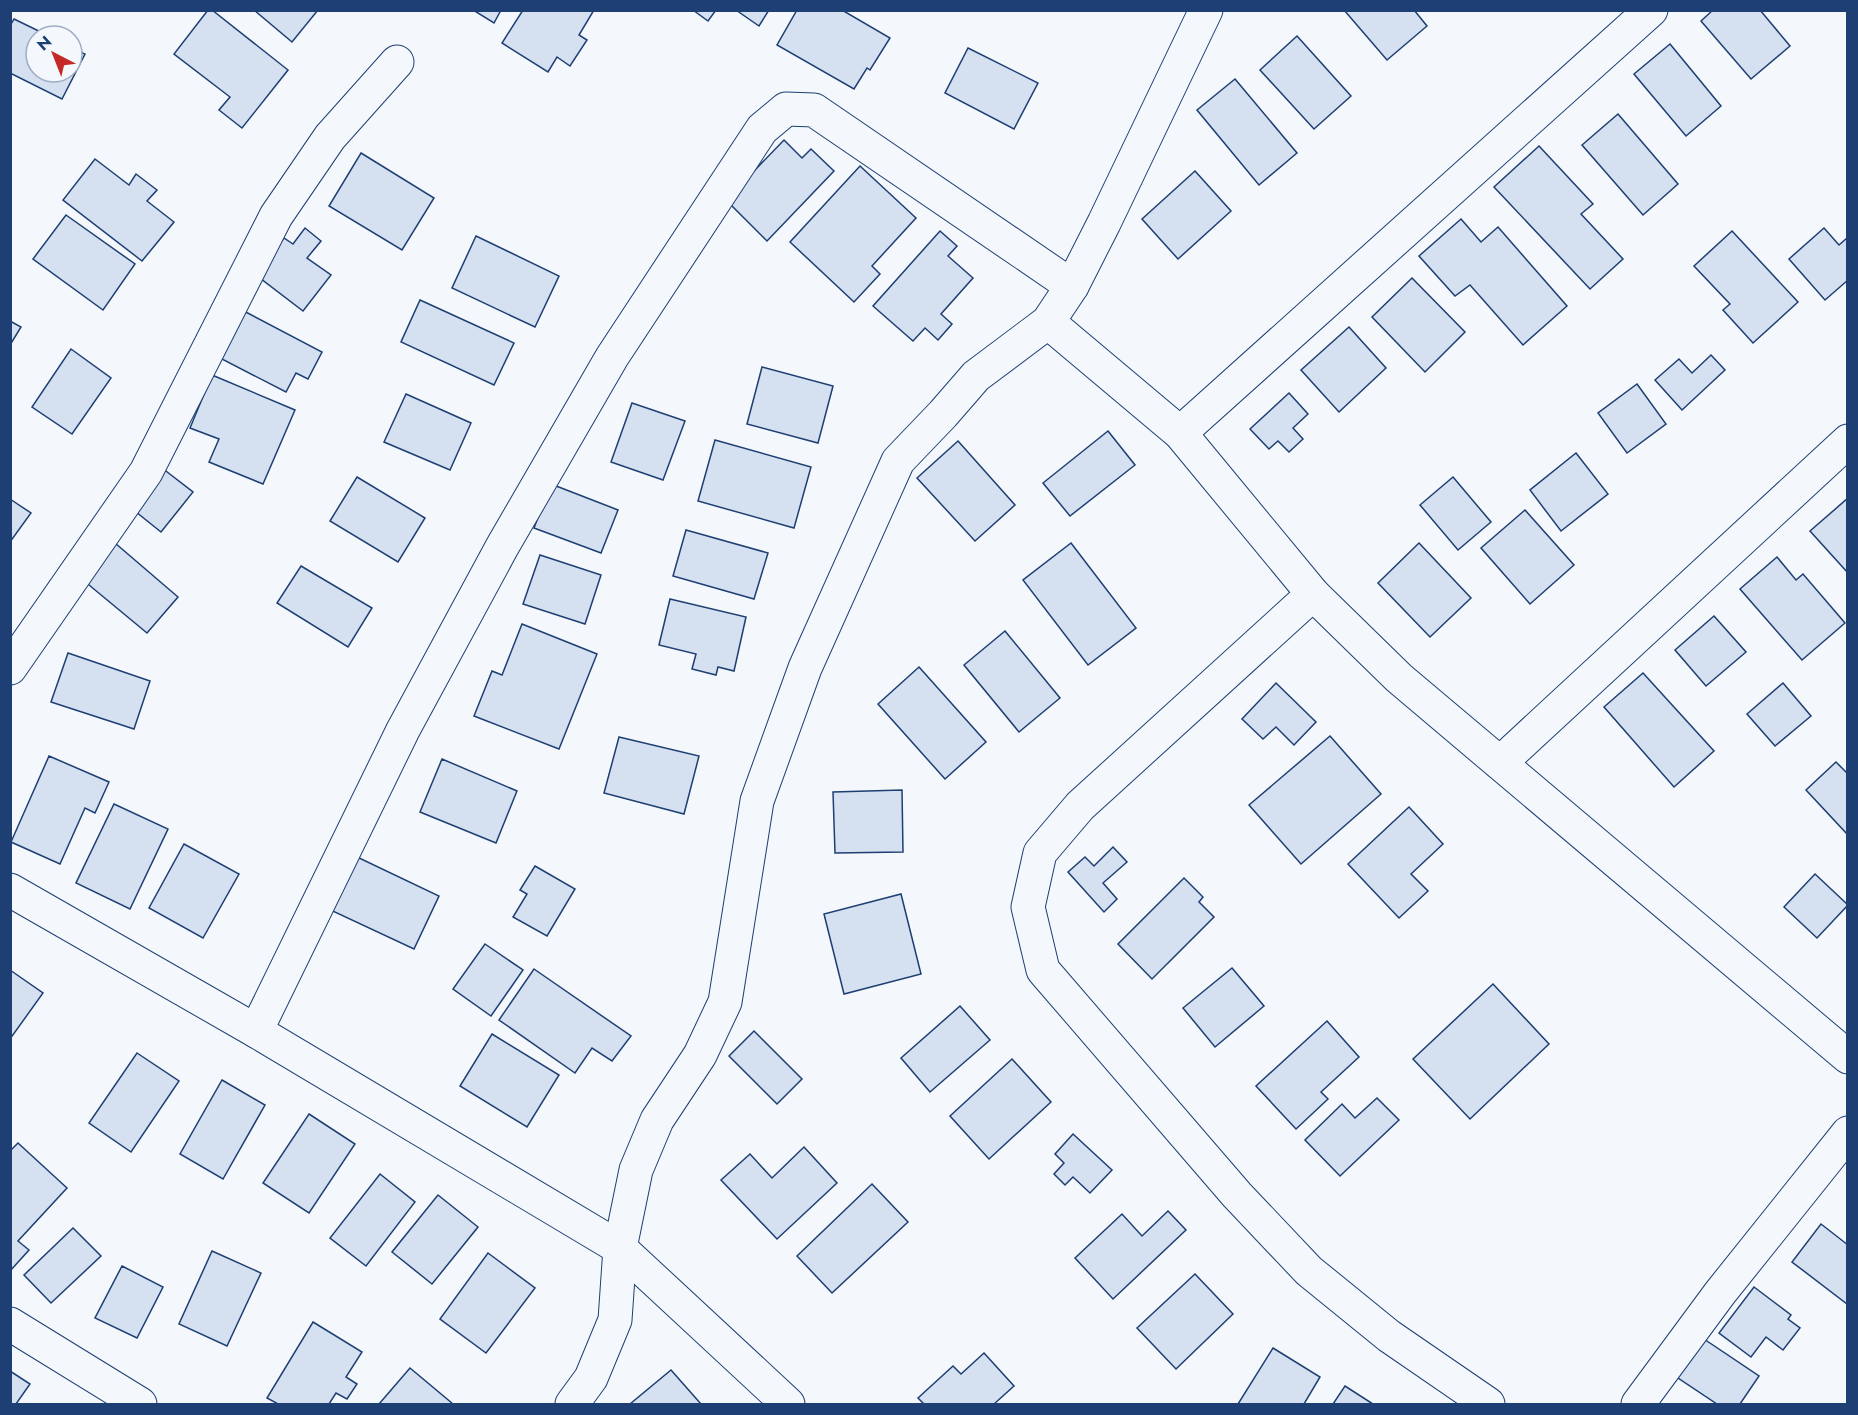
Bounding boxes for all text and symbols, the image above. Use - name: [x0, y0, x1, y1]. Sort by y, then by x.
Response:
- north arrow: [24, 24, 84, 84]
- text: N: [32, 30, 57, 56]

